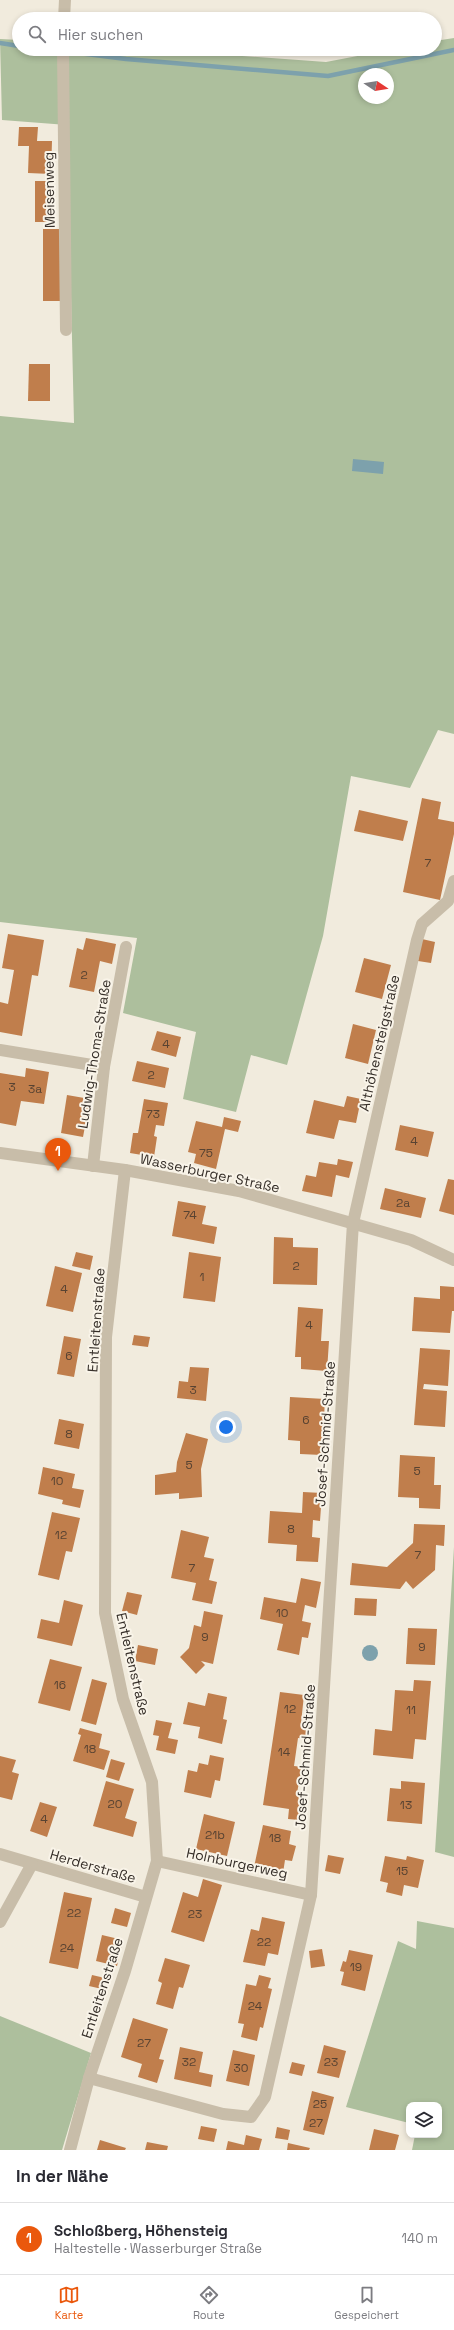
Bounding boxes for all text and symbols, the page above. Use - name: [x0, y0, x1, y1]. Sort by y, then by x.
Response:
- search box: [12, 12, 442, 56]
- icon: search: [26, 23, 48, 45]
- text: Hier suchen: [58, 25, 143, 44]
- north arrow: [358, 68, 394, 104]
- street label: Meisenweg: [39, 152, 59, 228]
- house number: 7: [425, 855, 432, 871]
- house number: 2: [80, 967, 88, 983]
- street label: Althöhensteigstraße: [355, 973, 403, 1113]
- street label: Ludwig-Thoma-Straße: [73, 978, 115, 1130]
- house number: 4: [162, 1036, 170, 1052]
- house number: 2: [147, 1067, 155, 1083]
- house number: 3: [8, 1079, 16, 1095]
- house number: 3a: [28, 1081, 42, 1097]
- house number: 73: [146, 1106, 160, 1122]
- house number: 4: [410, 1133, 418, 1149]
- pin: 1: [45, 1138, 71, 1171]
- house number: 75: [199, 1145, 213, 1161]
- street label: Wasserburger Straße: [138, 1149, 282, 1197]
- house number: 2a: [396, 1195, 410, 1211]
- house number: 74: [183, 1207, 197, 1223]
- house number: 2: [292, 1258, 300, 1274]
- street label: Entleitenstraße: [83, 1267, 109, 1373]
- house number: 1: [199, 1269, 205, 1285]
- house number: 4: [60, 1281, 68, 1297]
- house number: 4: [305, 1317, 313, 1333]
- house number: 6: [65, 1348, 73, 1364]
- street label: Josef-Schmid-Straße: [311, 1361, 339, 1507]
- house number: 3: [189, 1382, 197, 1398]
- house number: 6: [302, 1412, 310, 1428]
- your location: [216, 1417, 236, 1437]
- house number: 8: [65, 1426, 73, 1442]
- house number: 5: [185, 1457, 193, 1473]
- house number: 5: [413, 1463, 421, 1479]
- house number: 10: [51, 1473, 63, 1489]
- house number: 8: [287, 1521, 295, 1537]
- house number: 12: [55, 1527, 67, 1543]
- house number: 7: [415, 1547, 422, 1563]
- house number: 7: [189, 1560, 196, 1576]
- house number: 10: [276, 1605, 288, 1621]
- street label: Entleitenstraße: [112, 1611, 154, 1717]
- house number: 9: [201, 1629, 209, 1645]
- house number: 9: [418, 1639, 426, 1655]
- house number: 16: [54, 1677, 66, 1693]
- street label: Josef-Schmid-Straße: [291, 1684, 319, 1830]
- house number: 12: [284, 1701, 296, 1717]
- house number: 11: [406, 1702, 416, 1718]
- house number: 18: [84, 1741, 96, 1757]
- house number: 14: [278, 1744, 291, 1760]
- house number: 20: [108, 1796, 122, 1812]
- house number: 13: [400, 1797, 412, 1813]
- house number: 4: [40, 1811, 48, 1827]
- house number: 21b: [205, 1827, 225, 1843]
- house number: 18: [269, 1830, 281, 1846]
- street label: Holnburgerweg: [185, 1843, 289, 1883]
- street label: Herderstraße: [48, 1845, 138, 1887]
- house number: 15: [396, 1863, 408, 1879]
- house number: 22: [67, 1905, 81, 1921]
- house number: 23: [188, 1906, 202, 1922]
- house number: 22: [257, 1934, 271, 1950]
- street label: Entleitenstraße: [77, 1935, 127, 2041]
- house number: 24: [60, 1940, 75, 1956]
- house number: 19: [350, 1959, 362, 1975]
- house number: 24: [248, 1998, 263, 2014]
- house number: 27: [137, 2035, 151, 2051]
- house number: 32: [182, 2054, 196, 2070]
- house number: 23: [324, 2054, 338, 2070]
- house number: 30: [234, 2060, 248, 2076]
- house number: 25: [313, 2096, 327, 2112]
- map controls: [406, 2102, 442, 2138]
- button: layers: [406, 2102, 442, 2138]
- house number: 27: [309, 2115, 323, 2131]
- text: In der Nähe: [16, 2165, 108, 2187]
- text: Schloßberg, Höhensteig: [54, 2221, 228, 2240]
- text: 1: [26, 2230, 32, 2247]
- text: 140 m: [402, 2230, 438, 2247]
- text: Haltestelle · Wasserburger Straße: [54, 2240, 262, 2257]
- tab: Karte: [55, 2284, 83, 2322]
- tab: Route: [193, 2284, 225, 2322]
- tab: Gespeichert: [334, 2284, 399, 2322]

